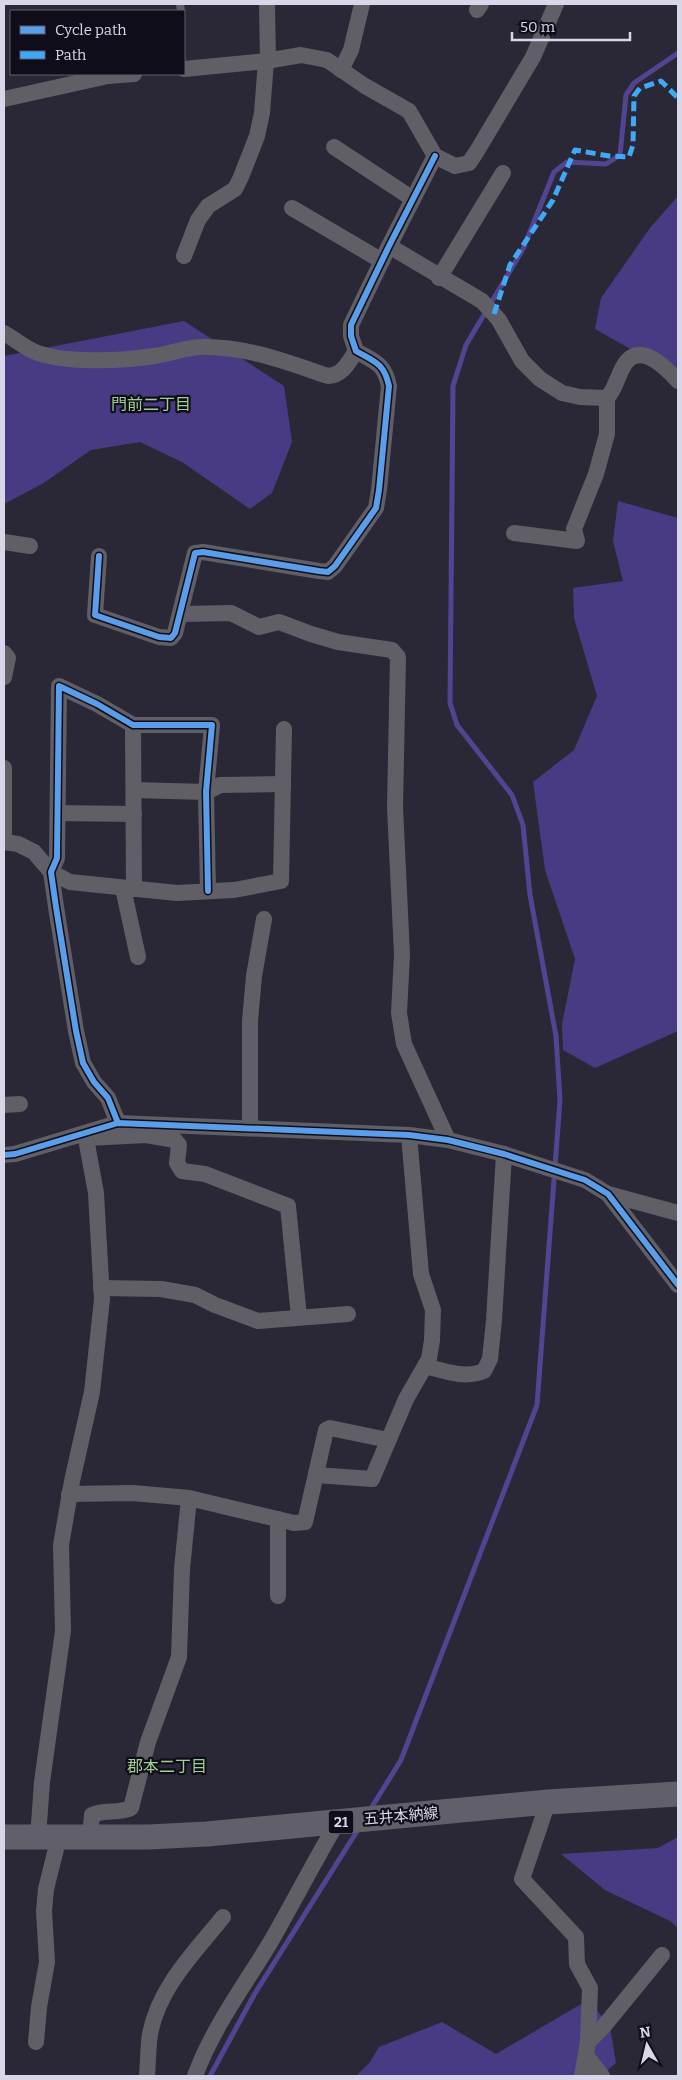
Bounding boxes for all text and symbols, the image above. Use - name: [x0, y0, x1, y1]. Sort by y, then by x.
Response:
- legend: [10, 10, 185, 75]
- scale bar: [512, 10, 630, 42]
- text: 50 m: [520, 18, 556, 36]
- text: Cycle path: [55, 21, 127, 39]
- text: Path: [55, 46, 87, 64]
- district label: 門前二丁目: [111, 395, 191, 414]
- district label: 郡本二丁目: [127, 1757, 207, 1776]
- street label: 五井本納線: [363, 1804, 439, 1828]
- road number: 21: [328, 1810, 354, 1834]
- north arrow: [622, 2020, 672, 2070]
- text: N: [639, 2023, 652, 2042]

